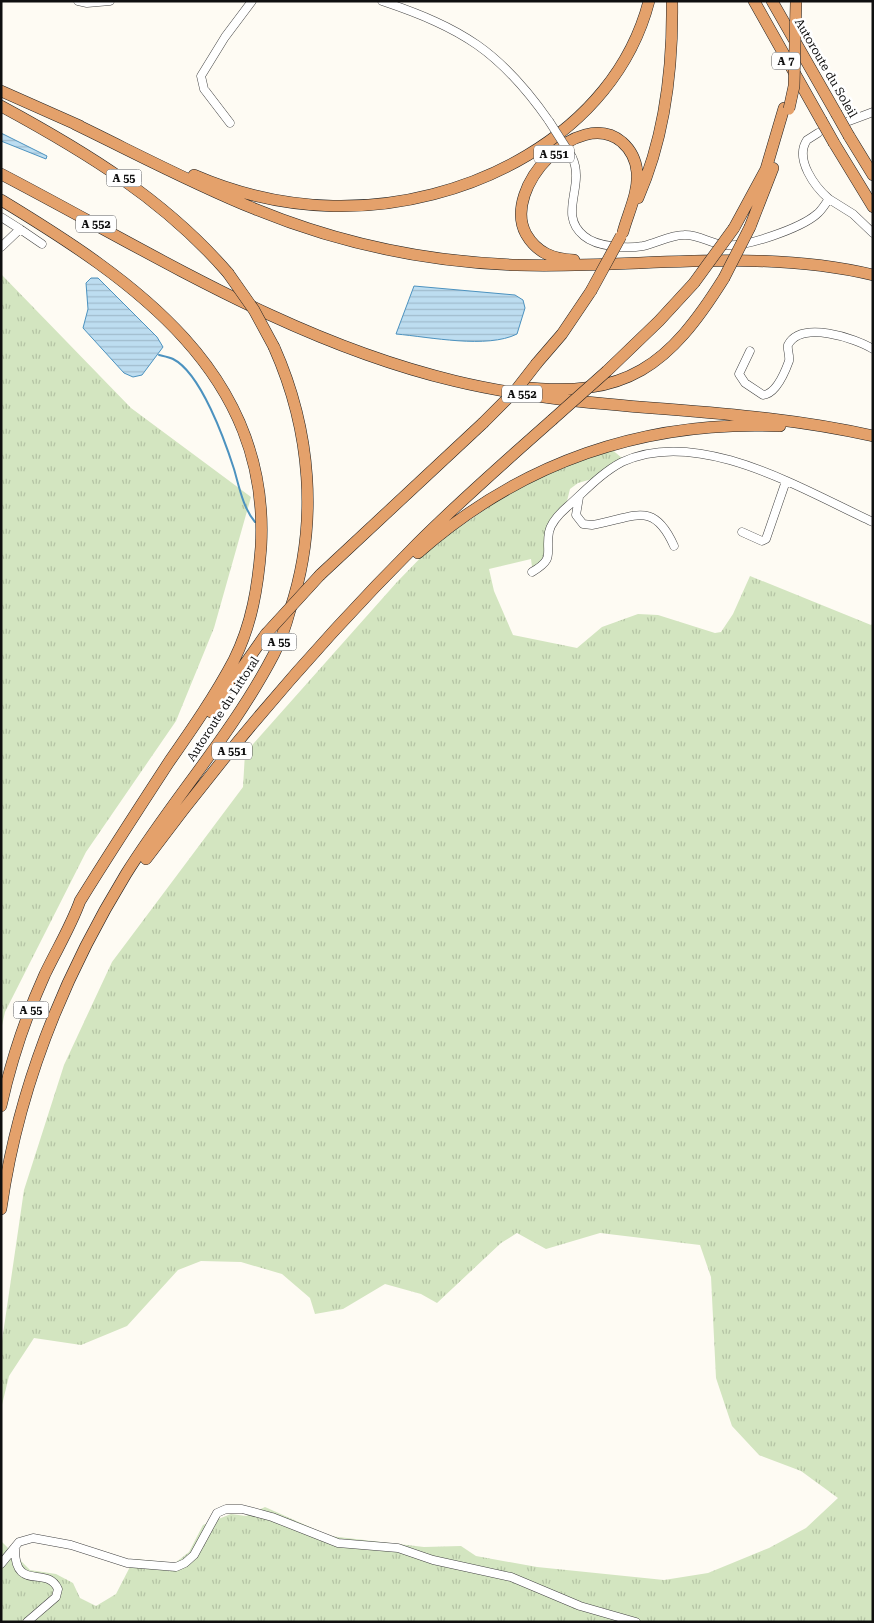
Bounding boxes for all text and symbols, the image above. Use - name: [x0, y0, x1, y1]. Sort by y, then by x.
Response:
- street label: Autoroute du Soleil: [792, 16, 860, 120]
- road number: A 7: [772, 52, 800, 70]
- road number: A 551: [534, 146, 574, 162]
- road number: A 55: [106, 170, 142, 187]
- road number: A 552: [76, 215, 116, 232]
- road number: A 552: [502, 386, 542, 402]
- road number: A 55: [262, 634, 296, 650]
- street label: Autoroute du Littoral: [184, 654, 262, 764]
- road number: A 551: [212, 742, 252, 759]
- road number: A 55: [14, 1002, 48, 1018]

